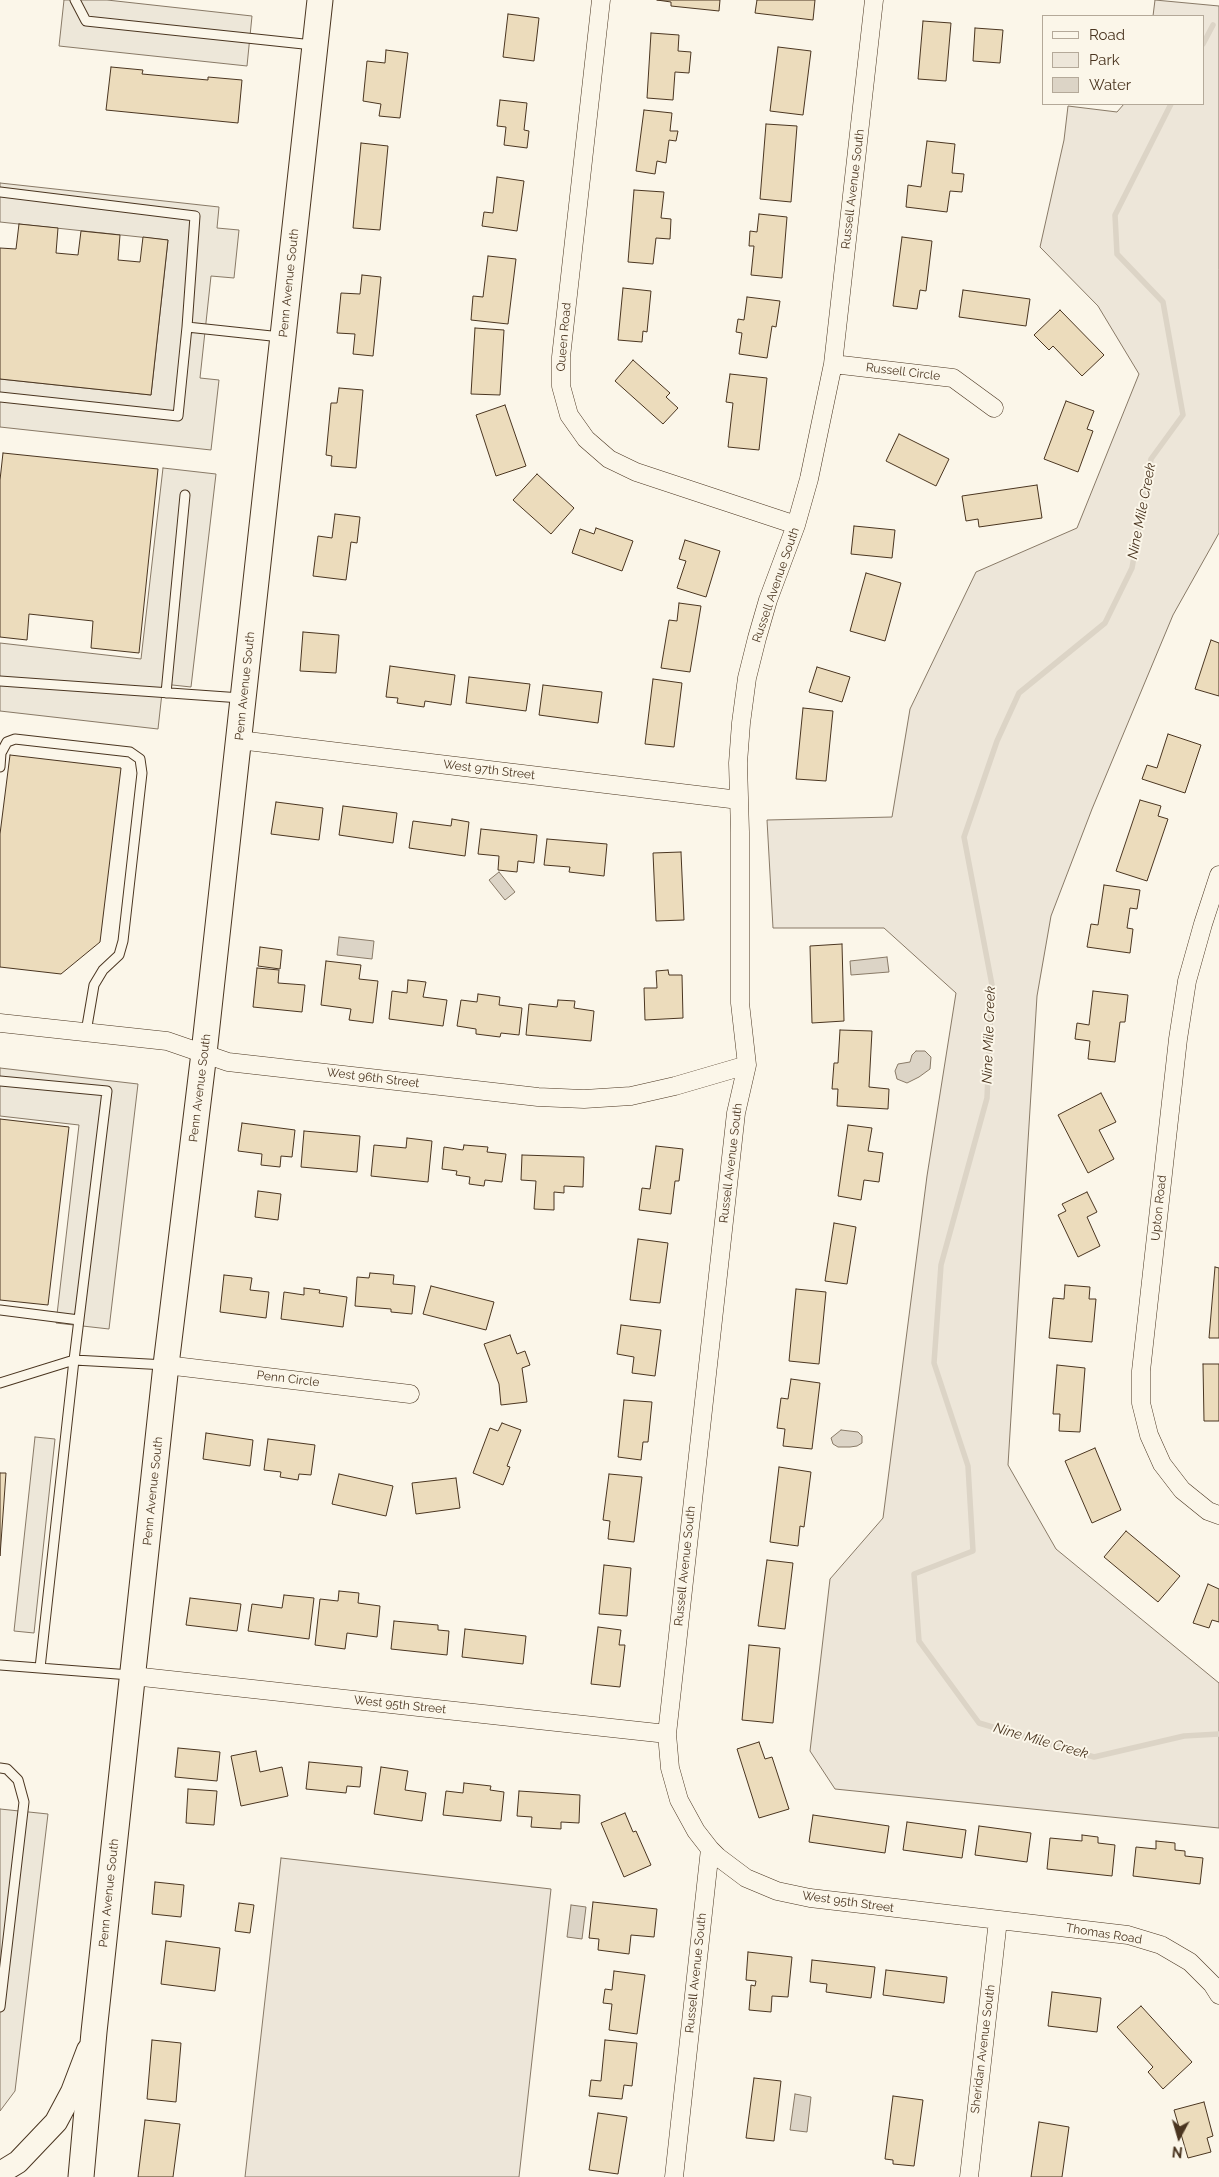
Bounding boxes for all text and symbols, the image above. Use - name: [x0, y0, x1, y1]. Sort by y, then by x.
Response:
- legend: [1042, 15, 1204, 105]
- text: Road: [1089, 26, 1125, 44]
- text: Park: [1089, 51, 1120, 69]
- text: Water: [1089, 76, 1131, 94]
- street label: Russell Avenue South: [838, 128, 868, 250]
- street label: Penn Avenue South: [276, 228, 302, 338]
- street label: Queen Road: [554, 302, 574, 372]
- street label: Russell Circle: [865, 360, 941, 384]
- water label: Nine Mile Creek: [1124, 461, 1160, 561]
- street label: Russell Avenue South: [750, 526, 802, 644]
- street label: Penn Avenue South: [232, 631, 258, 741]
- street label: West 97th Street: [442, 757, 536, 783]
- water label: Nine Mile Creek: [979, 986, 999, 1084]
- street label: Penn Avenue South: [186, 1033, 214, 1143]
- street label: West 96th Street: [326, 1065, 420, 1091]
- street label: Russell Avenue South: [716, 1102, 746, 1224]
- street label: Upton Road: [1148, 1174, 1170, 1242]
- street label: Penn Circle: [256, 1368, 320, 1390]
- street label: Penn Avenue South: [140, 1436, 166, 1546]
- street label: Russell Avenue South: [672, 1505, 698, 1627]
- street label: West 95th Street: [353, 1693, 447, 1717]
- water label: Nine Mile Creek: [992, 1719, 1090, 1763]
- street label: Penn Avenue South: [96, 1838, 122, 1948]
- street label: West 95th Street: [801, 1888, 895, 1916]
- street label: Russell Avenue South: [683, 1912, 709, 2034]
- street label: Thomas Road: [1065, 1921, 1143, 1947]
- street label: Sheridan Avenue South: [968, 1984, 998, 2114]
- north arrow: [1154, 2112, 1204, 2162]
- text: N: [1171, 2143, 1184, 2160]

